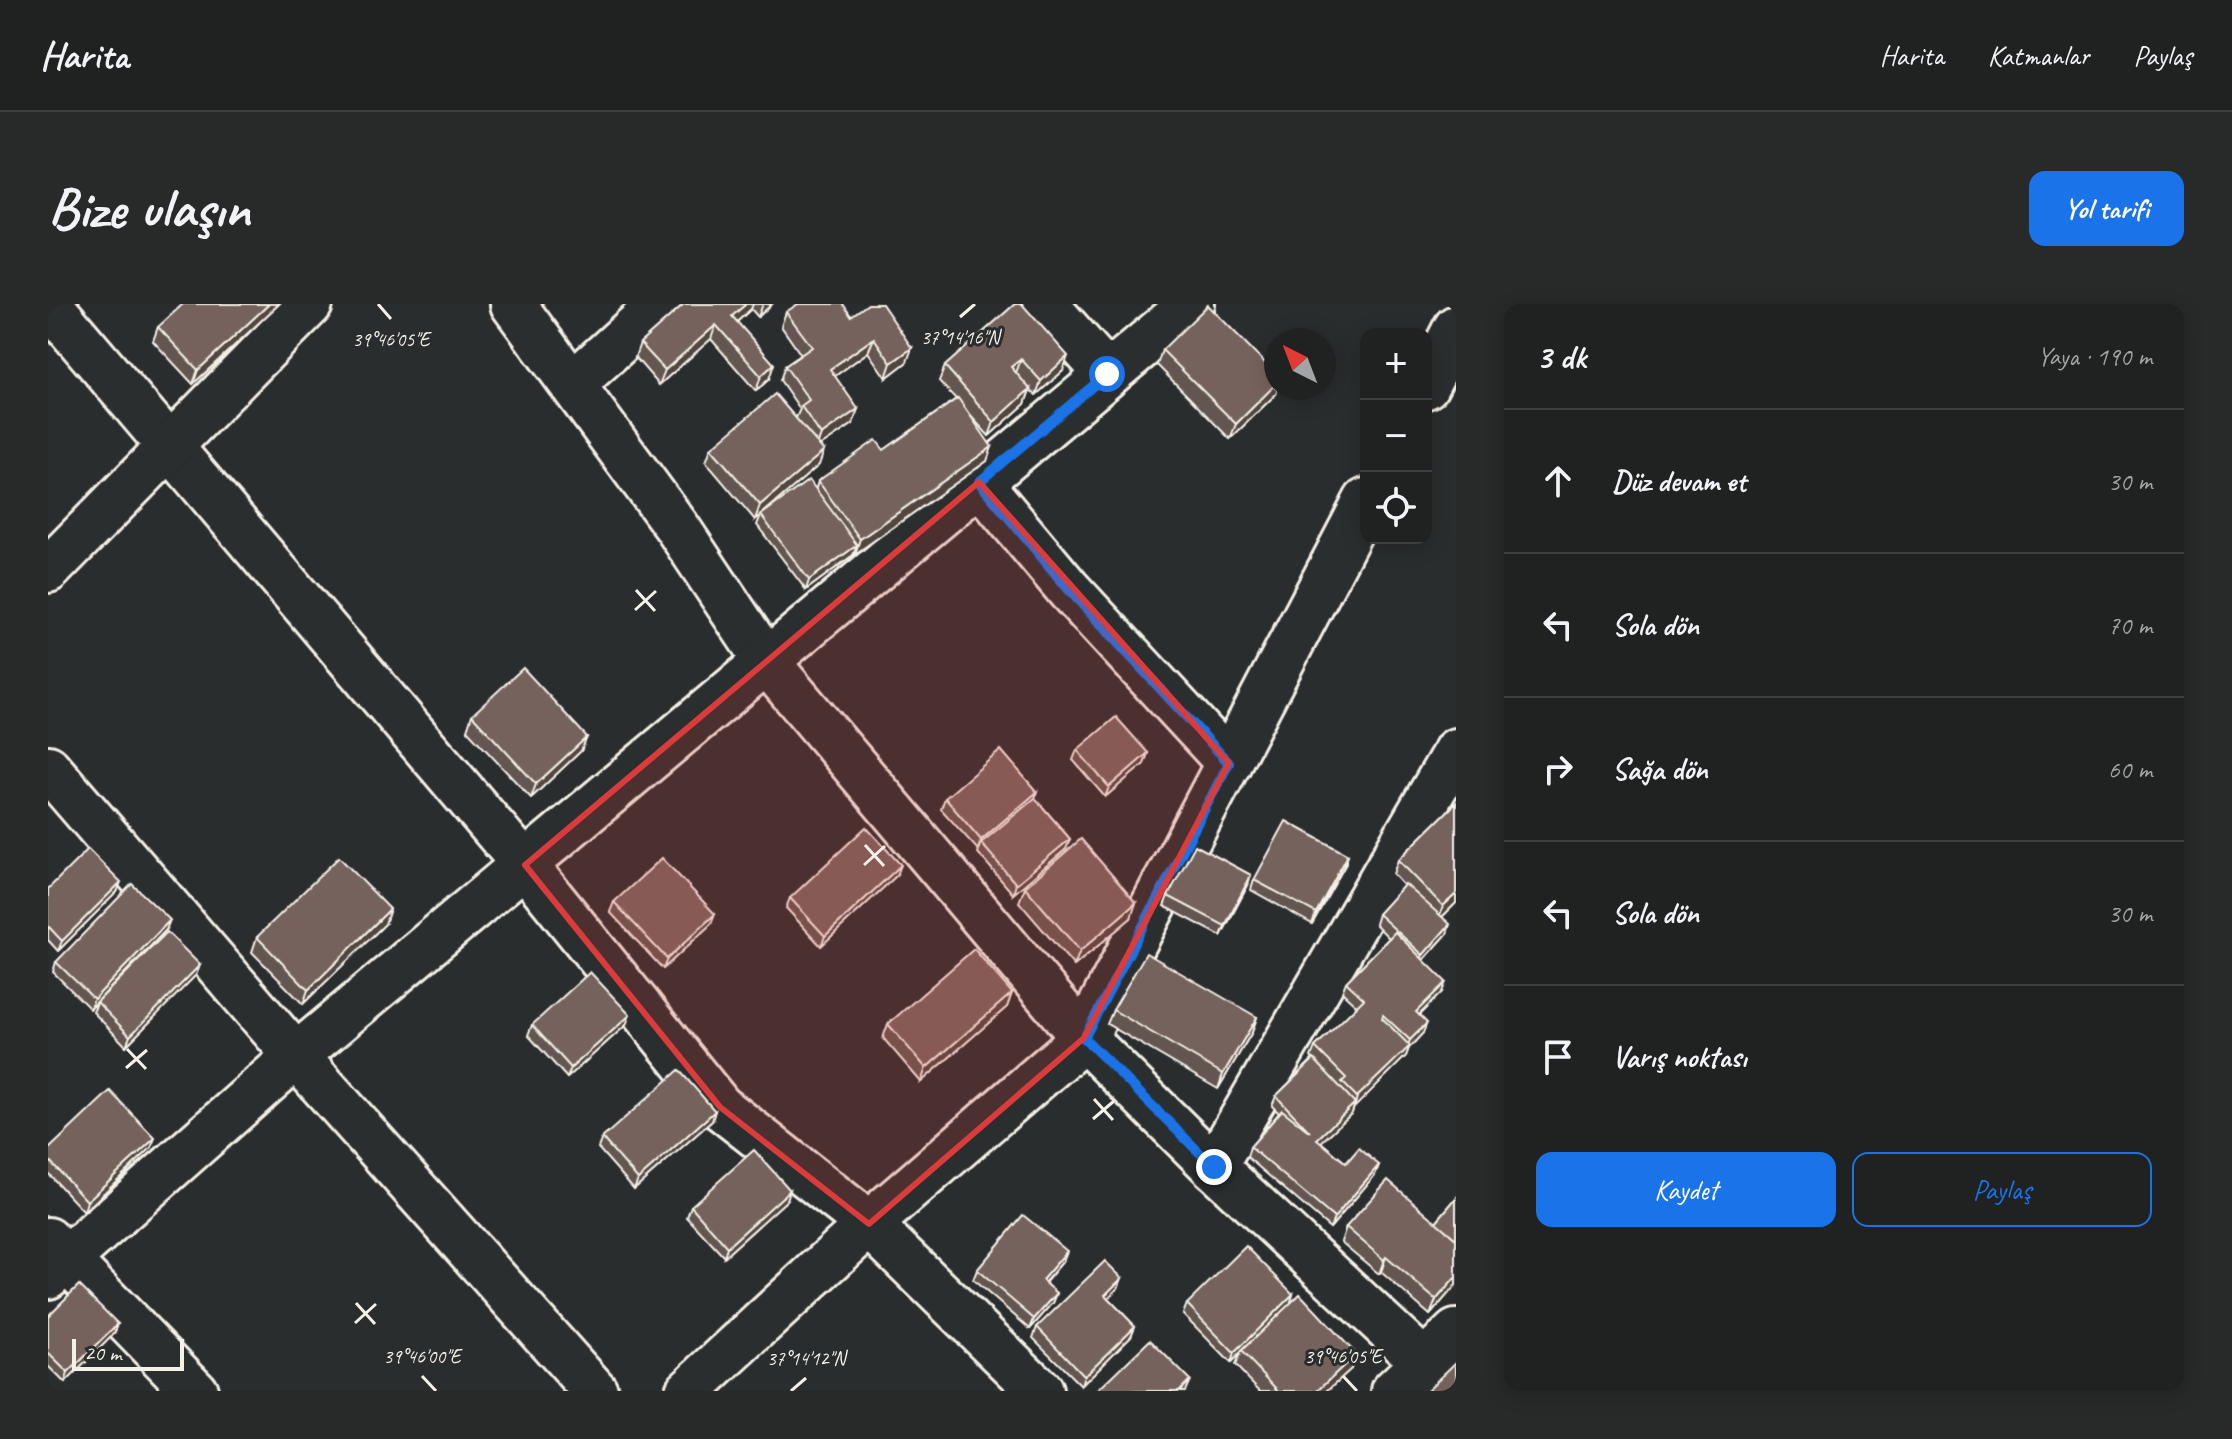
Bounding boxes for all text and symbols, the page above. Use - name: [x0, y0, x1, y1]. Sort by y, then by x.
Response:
- text: Harita: [40, 32, 128, 79]
- text: Harita: [1880, 38, 1944, 73]
- text: Katmanlar: [1988, 38, 2089, 73]
- text: Paylaş: [2133, 38, 2192, 73]
- button: Yol tarifi: [2029, 171, 2184, 246]
- text: Bize ulaşın: [48, 173, 250, 244]
- text: 37°14'16"N: [921, 325, 1002, 350]
- text: 39°46'05"E: [352, 327, 432, 352]
- north arrow: [1264, 328, 1336, 400]
- map controls: [1360, 328, 1432, 544]
- button: +: [1360, 328, 1432, 400]
- text: 3 dk: [1536, 335, 1586, 378]
- text: Yaya · 190 m: [2037, 340, 2152, 373]
- route start: [1089, 356, 1125, 392]
- button: −: [1360, 400, 1432, 472]
- icon: ahead: [1536, 459, 1580, 503]
- text: Düz devam et: [1612, 462, 1746, 500]
- text: 30 m: [2108, 465, 2152, 498]
- button: locate: [1360, 472, 1432, 544]
- icon: left: [1536, 603, 1580, 647]
- text: Sola dön: [1612, 606, 1699, 644]
- text: 70 m: [2108, 609, 2152, 642]
- icon: right: [1536, 747, 1580, 791]
- text: Sağa dön: [1612, 750, 1708, 788]
- text: 60 m: [2108, 753, 2152, 786]
- icon: left: [1536, 891, 1580, 935]
- text: Sola dön: [1612, 894, 1699, 932]
- text: 30 m: [2108, 897, 2152, 930]
- icon: arrive: [1536, 1035, 1580, 1079]
- text: Varış noktası: [1612, 1038, 1747, 1076]
- route end: [1196, 1149, 1232, 1185]
- button: Kaydet: [1536, 1152, 1836, 1227]
- button: Paylaş: [1852, 1152, 2152, 1227]
- scale bar: [72, 1335, 184, 1371]
- text: 20 m: [84, 1339, 121, 1367]
- text: 39°46'00"E: [383, 1344, 463, 1369]
- text: 39°46'05"E: [1304, 1344, 1384, 1369]
- text: 37°14'12"N: [767, 1346, 848, 1371]

